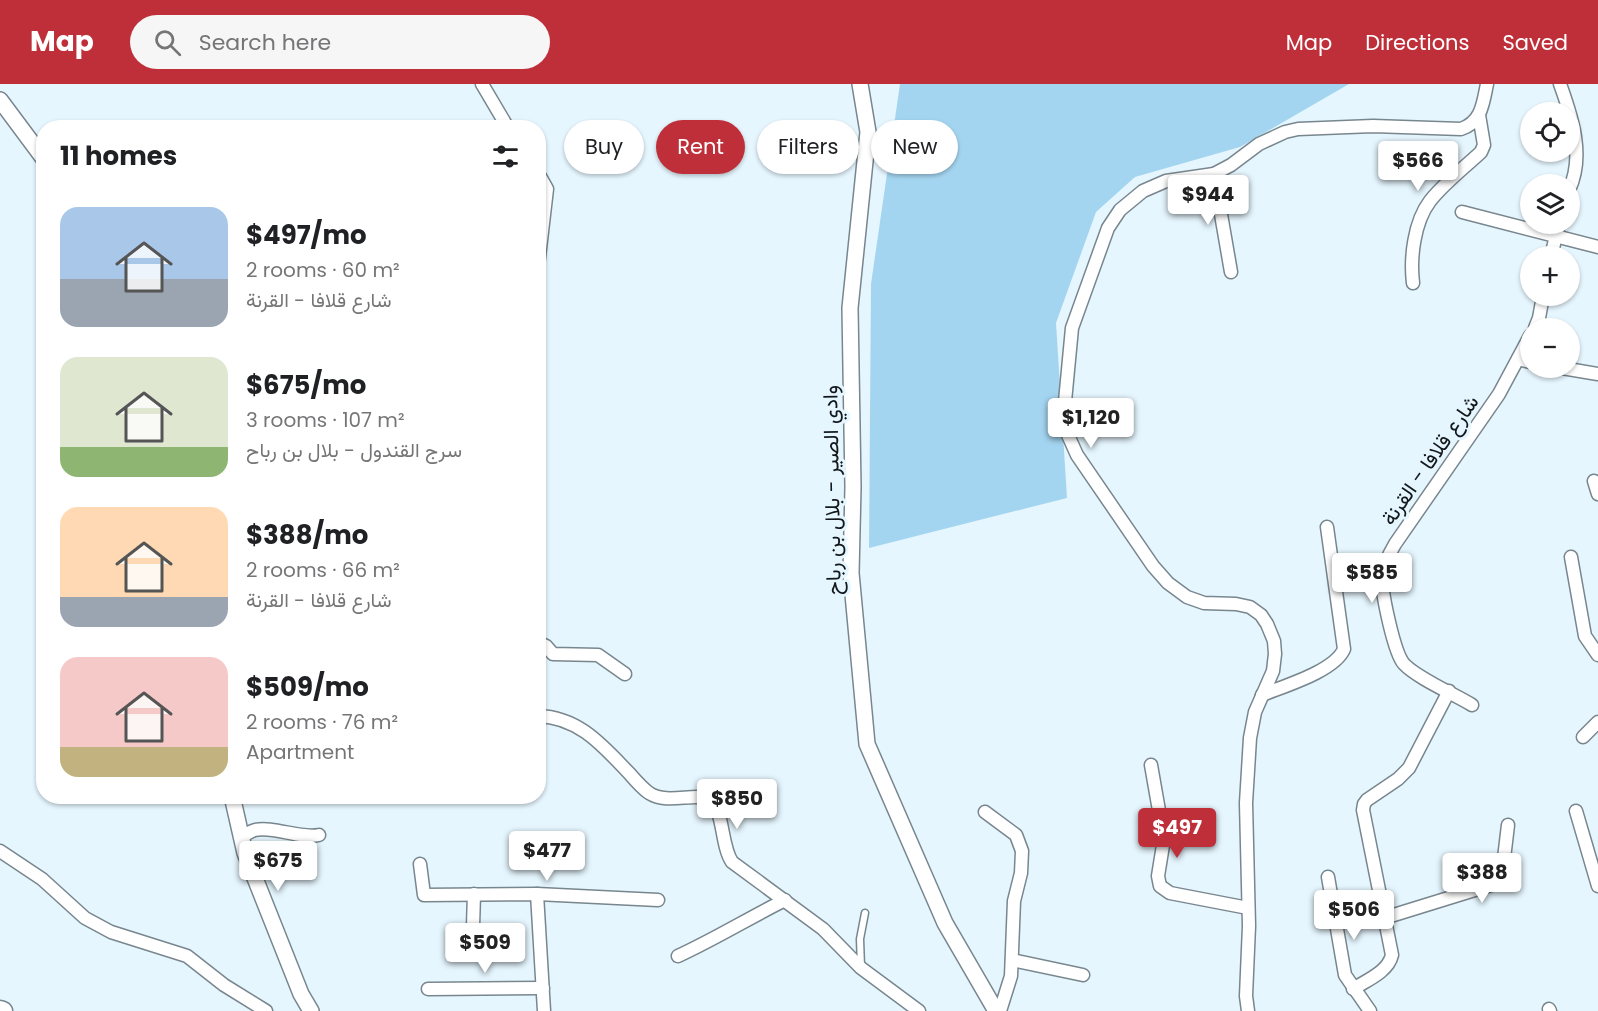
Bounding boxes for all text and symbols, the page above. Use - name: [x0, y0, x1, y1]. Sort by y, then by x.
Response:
- search box: [130, 15, 550, 69]
- text: Map: [30, 22, 94, 61]
- icon: search: [151, 26, 184, 59]
- text: Search here: [199, 27, 331, 58]
- text: Map: [1286, 28, 1332, 57]
- text: Directions: [1365, 28, 1469, 57]
- text: Saved: [1502, 28, 1568, 57]
- map controls: [1520, 102, 1580, 378]
- button: locate: [1520, 102, 1580, 162]
- chip: Buy: [564, 120, 644, 174]
- chip: Rent: [656, 120, 745, 174]
- chip: Filters: [757, 120, 859, 174]
- chip: New: [871, 120, 958, 174]
- text: 11 homes: [60, 138, 177, 174]
- icon: filters: [489, 140, 522, 173]
- pin: $566: [1382, 141, 1454, 192]
- text: $566: [1392, 146, 1444, 174]
- button: layers: [1520, 174, 1580, 234]
- pin: $944: [1172, 175, 1244, 226]
- text: $944: [1182, 180, 1234, 208]
- text: $497/mo: [246, 217, 366, 253]
- icon: home: [108, 231, 180, 303]
- button: +: [1520, 246, 1580, 306]
- text: 2 rooms · 60 m²: [246, 256, 400, 284]
- text: شارع قلافا - القرنة: [246, 286, 392, 314]
- button: −: [1520, 318, 1580, 378]
- text: $675/mo: [246, 367, 366, 403]
- icon: home: [108, 381, 180, 453]
- street label: وادي الصير - بلال بن رباح: [815, 385, 851, 595]
- street label: شارع قلافا - القرنة: [1374, 389, 1485, 531]
- pin: $1,120: [1042, 398, 1140, 449]
- text: $1,120: [1062, 403, 1120, 431]
- text: 3 rooms · 107 m²: [246, 406, 405, 434]
- text: سرج القندول - بلال بن رباح: [246, 436, 462, 464]
- text: $388/mo: [246, 517, 368, 553]
- icon: home: [108, 531, 180, 603]
- pin: $585: [1336, 553, 1408, 604]
- text: 2 rooms · 66 m²: [246, 556, 400, 584]
- text: $585: [1346, 558, 1398, 586]
- text: شارع قلافا - القرنة: [246, 586, 392, 614]
- text: $509/mo: [246, 669, 369, 705]
- icon: home: [108, 681, 180, 753]
- text: 2 rooms · 76 m²: [246, 708, 398, 736]
- text: Apartment: [246, 738, 354, 766]
- pin: $850: [701, 779, 773, 830]
- text: $850: [711, 784, 763, 812]
- pin: $497: [1141, 808, 1213, 859]
- text: $497: [1152, 813, 1202, 841]
- pin: $477: [511, 831, 583, 882]
- text: $477: [523, 836, 571, 864]
- pin: $675: [242, 841, 314, 892]
- text: $675: [253, 846, 303, 874]
- pin: $388: [1446, 853, 1518, 904]
- text: $388: [1456, 858, 1508, 886]
- pin: $506: [1318, 890, 1390, 941]
- text: $506: [1328, 895, 1380, 923]
- pin: $509: [449, 923, 521, 974]
- text: $509: [459, 928, 511, 956]

